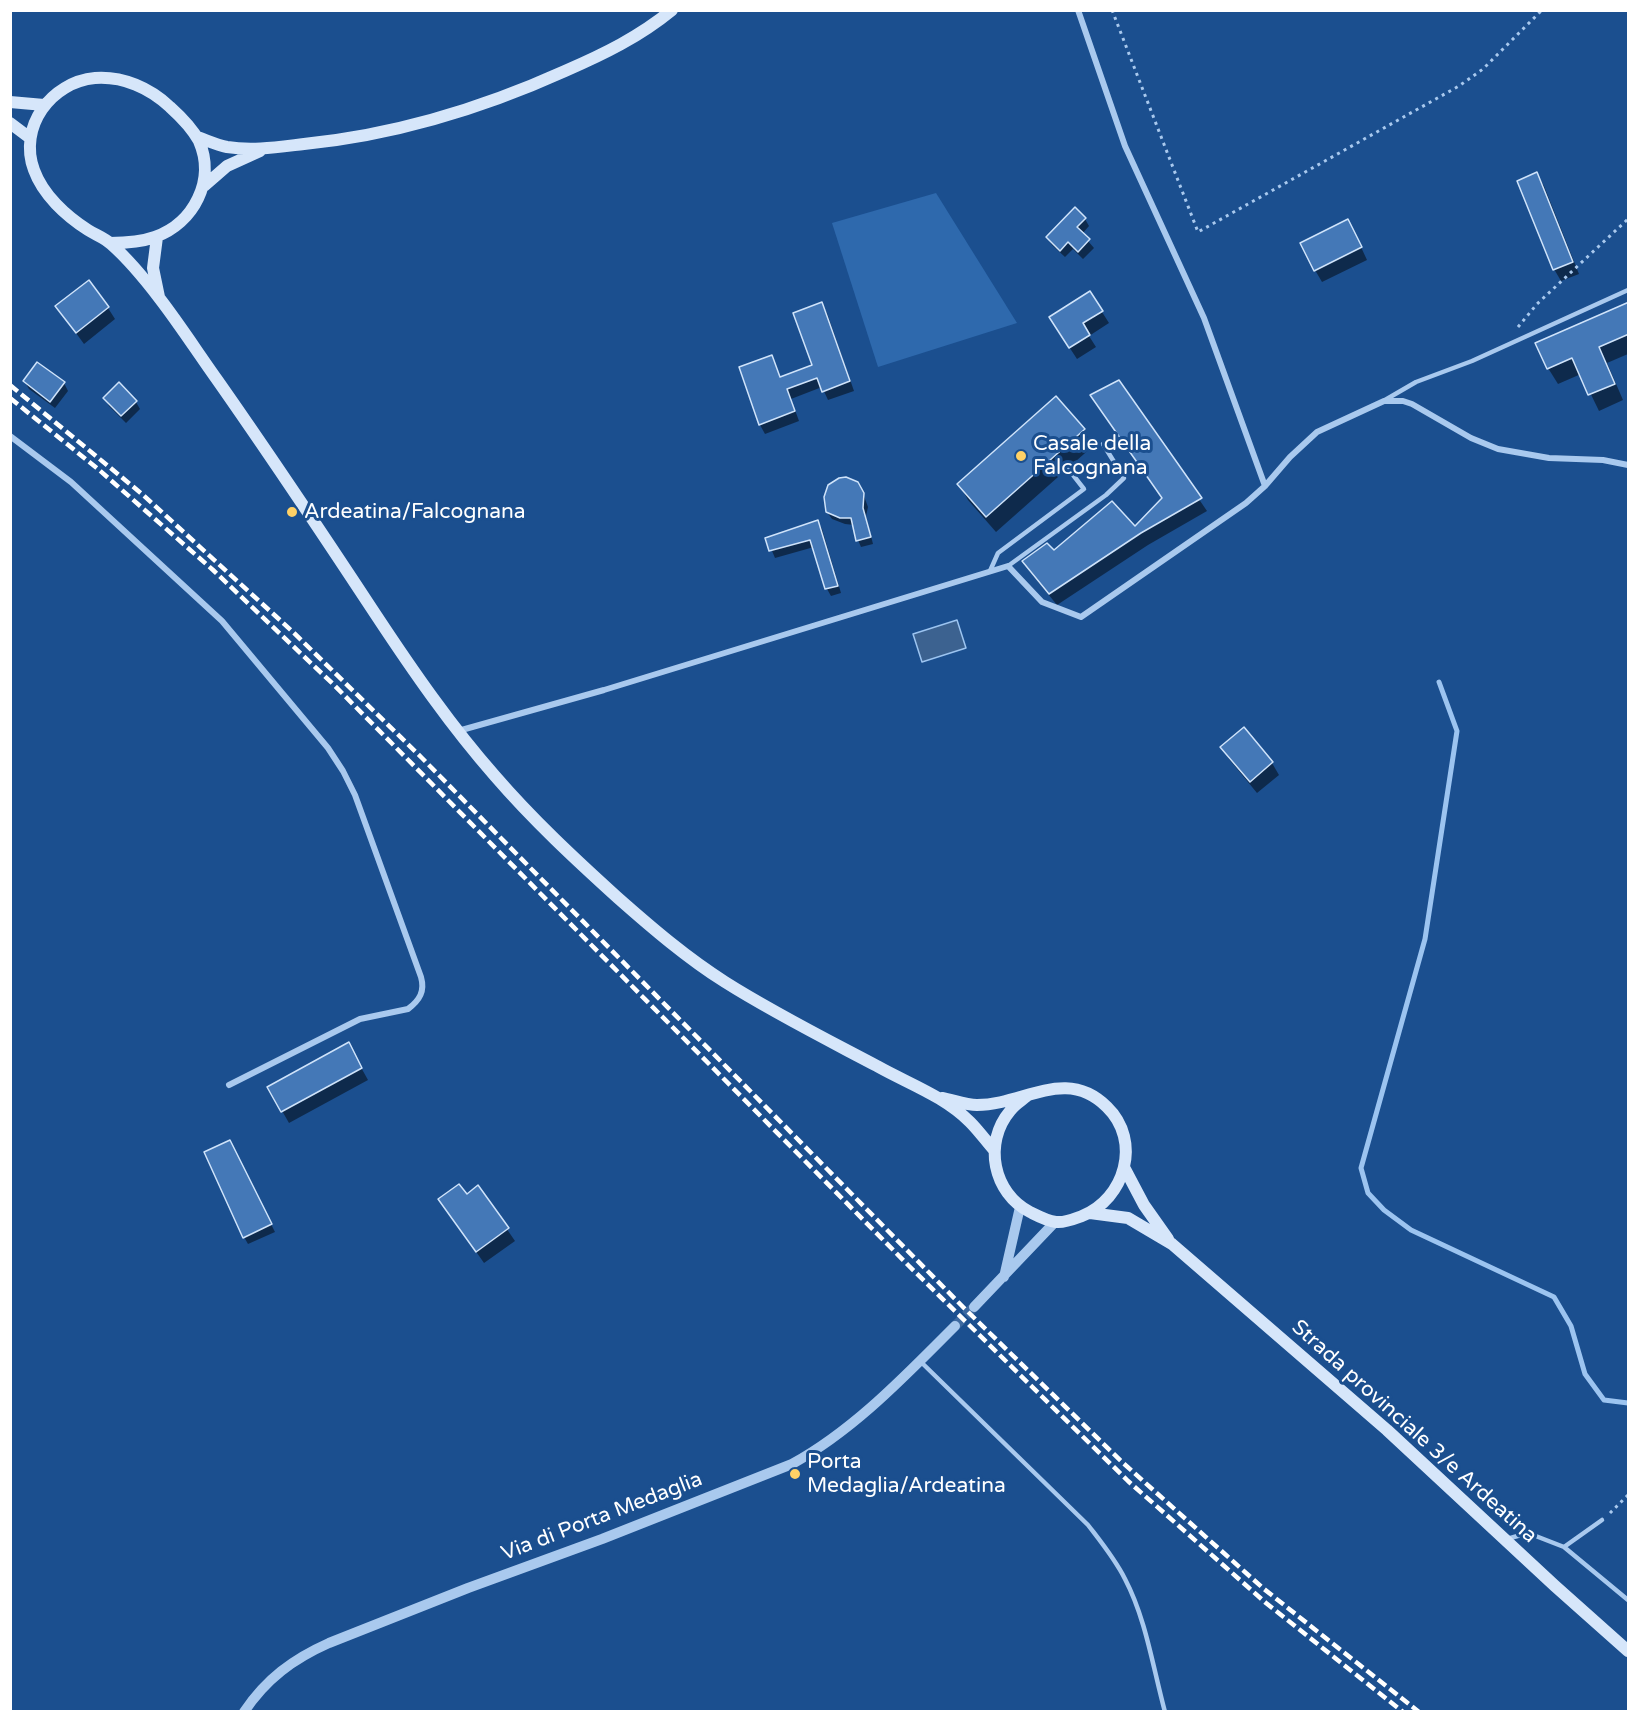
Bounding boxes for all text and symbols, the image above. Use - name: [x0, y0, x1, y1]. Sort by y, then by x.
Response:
- place label: Casale della Falcognana: [1033, 431, 1151, 481]
- marker: Casale della Falcognana: [1014, 449, 1028, 463]
- place label: Ardeatina/Falcognana: [304, 499, 526, 525]
- marker: Ardeatina/Falcognana: [285, 505, 299, 519]
- street label: Strada provinciale 3/e Ardeatina: [1286, 1315, 1542, 1549]
- place label: Porta Medaglia/Ardeatina: [807, 1449, 1006, 1499]
- street label: Via di Porta Medaglia: [498, 1467, 706, 1567]
- marker: Porta Medaglia/Ardeatina: [788, 1467, 802, 1481]

